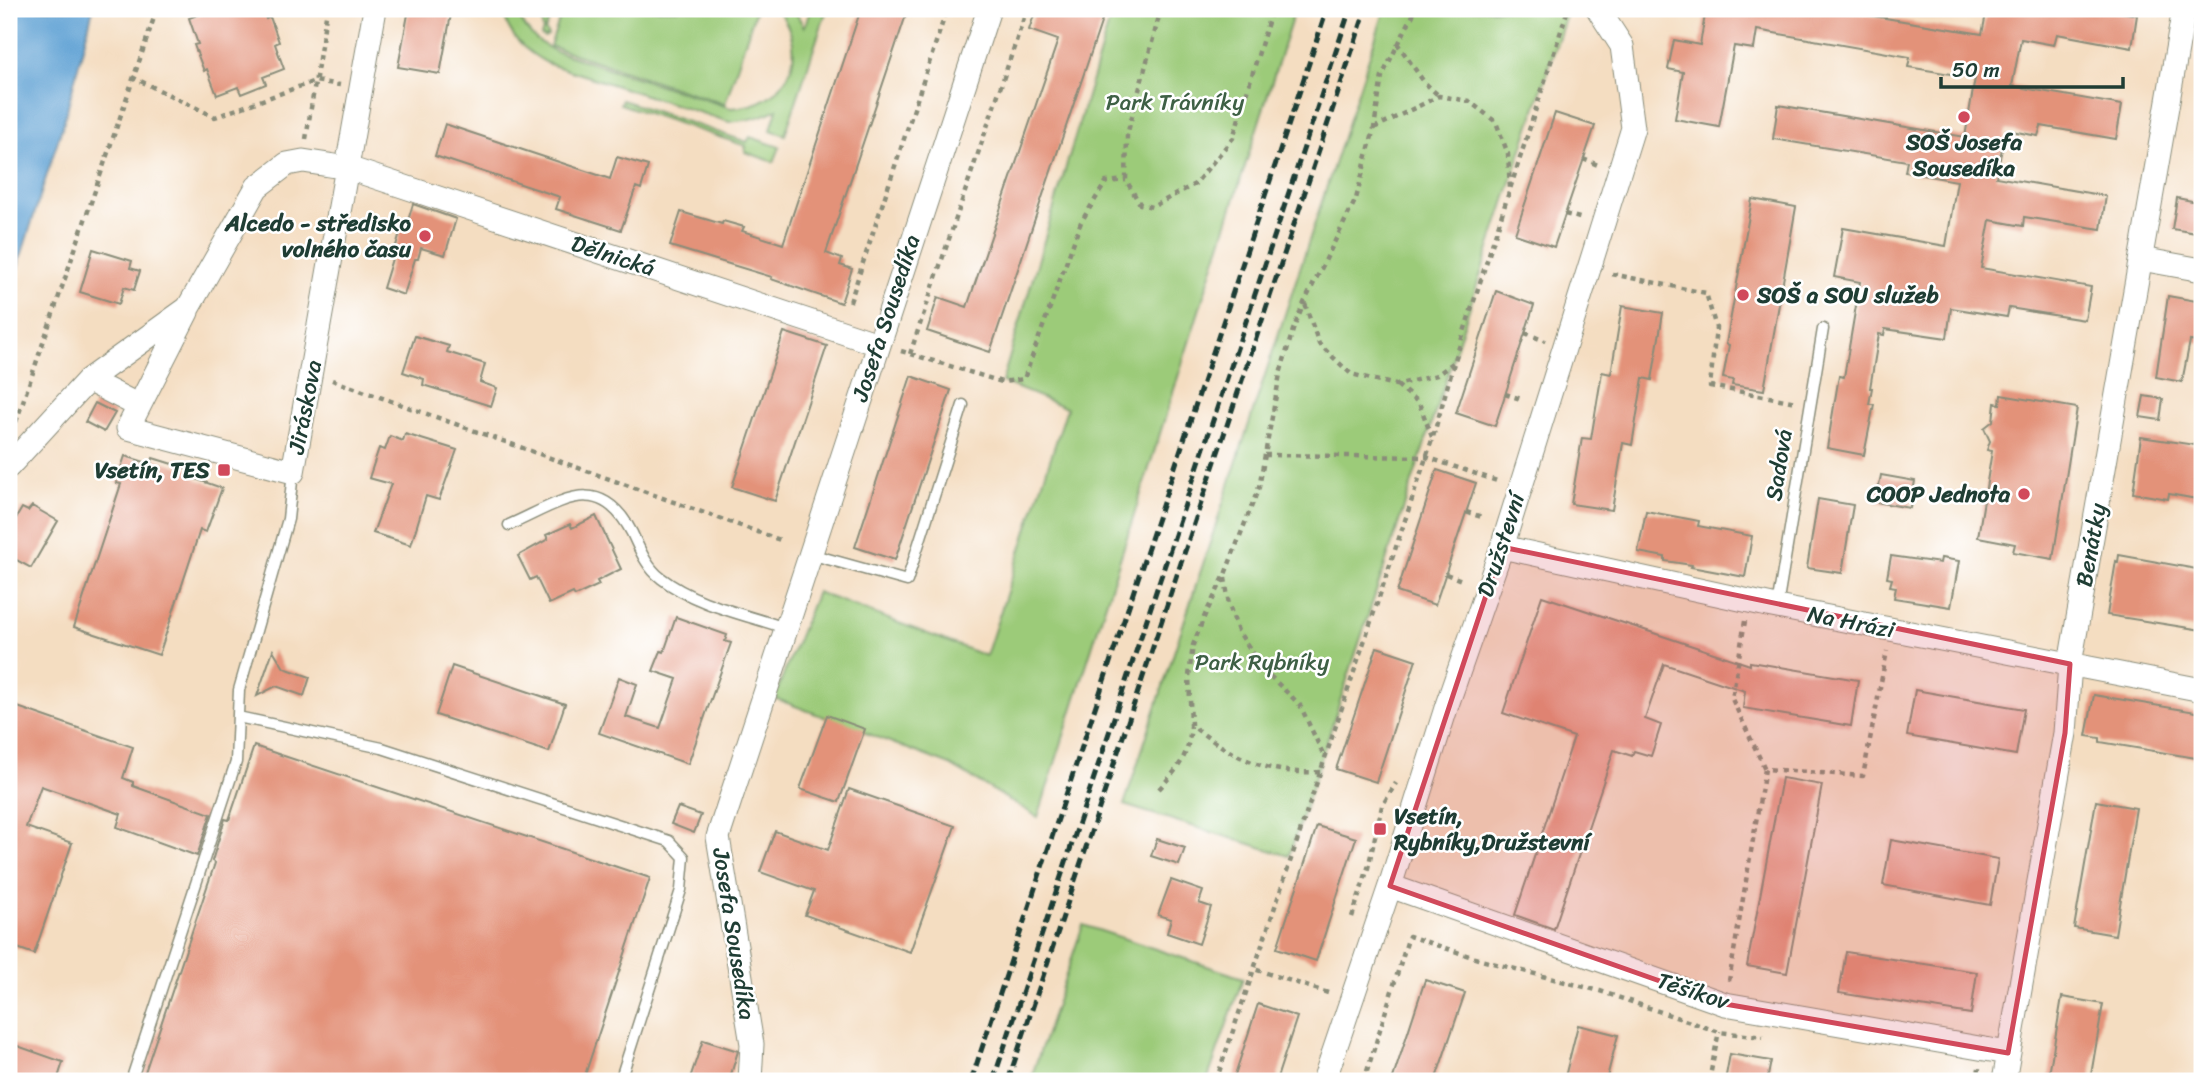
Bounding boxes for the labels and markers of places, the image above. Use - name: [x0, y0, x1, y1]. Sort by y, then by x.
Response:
- marker: SOŠ Josefa Sousedíka: [1956, 109, 1972, 125]
- place label: SOŠ Josefa Sousedíka: [1905, 122, 2023, 189]
- place label: Alcedo - středisko volného času: [224, 203, 412, 270]
- marker: Alcedo - středisko volného času: [417, 228, 433, 244]
- place label: SOŠ a SOU služeb: [1756, 275, 1939, 316]
- marker: SOŠ a SOU služeb: [1735, 287, 1751, 303]
- place label: Vsetín, TES: [95, 450, 211, 491]
- marker: Vsetín, TES: [216, 462, 232, 478]
- place label: COOP Jednota: [1866, 474, 2010, 515]
- marker: COOP Jednota: [2016, 486, 2032, 502]
- place label: Vsetín, Rybníky,Družstevní: [1393, 796, 1593, 863]
- marker: Vsetín, Rybníky,Družstevní: [1372, 821, 1388, 837]

